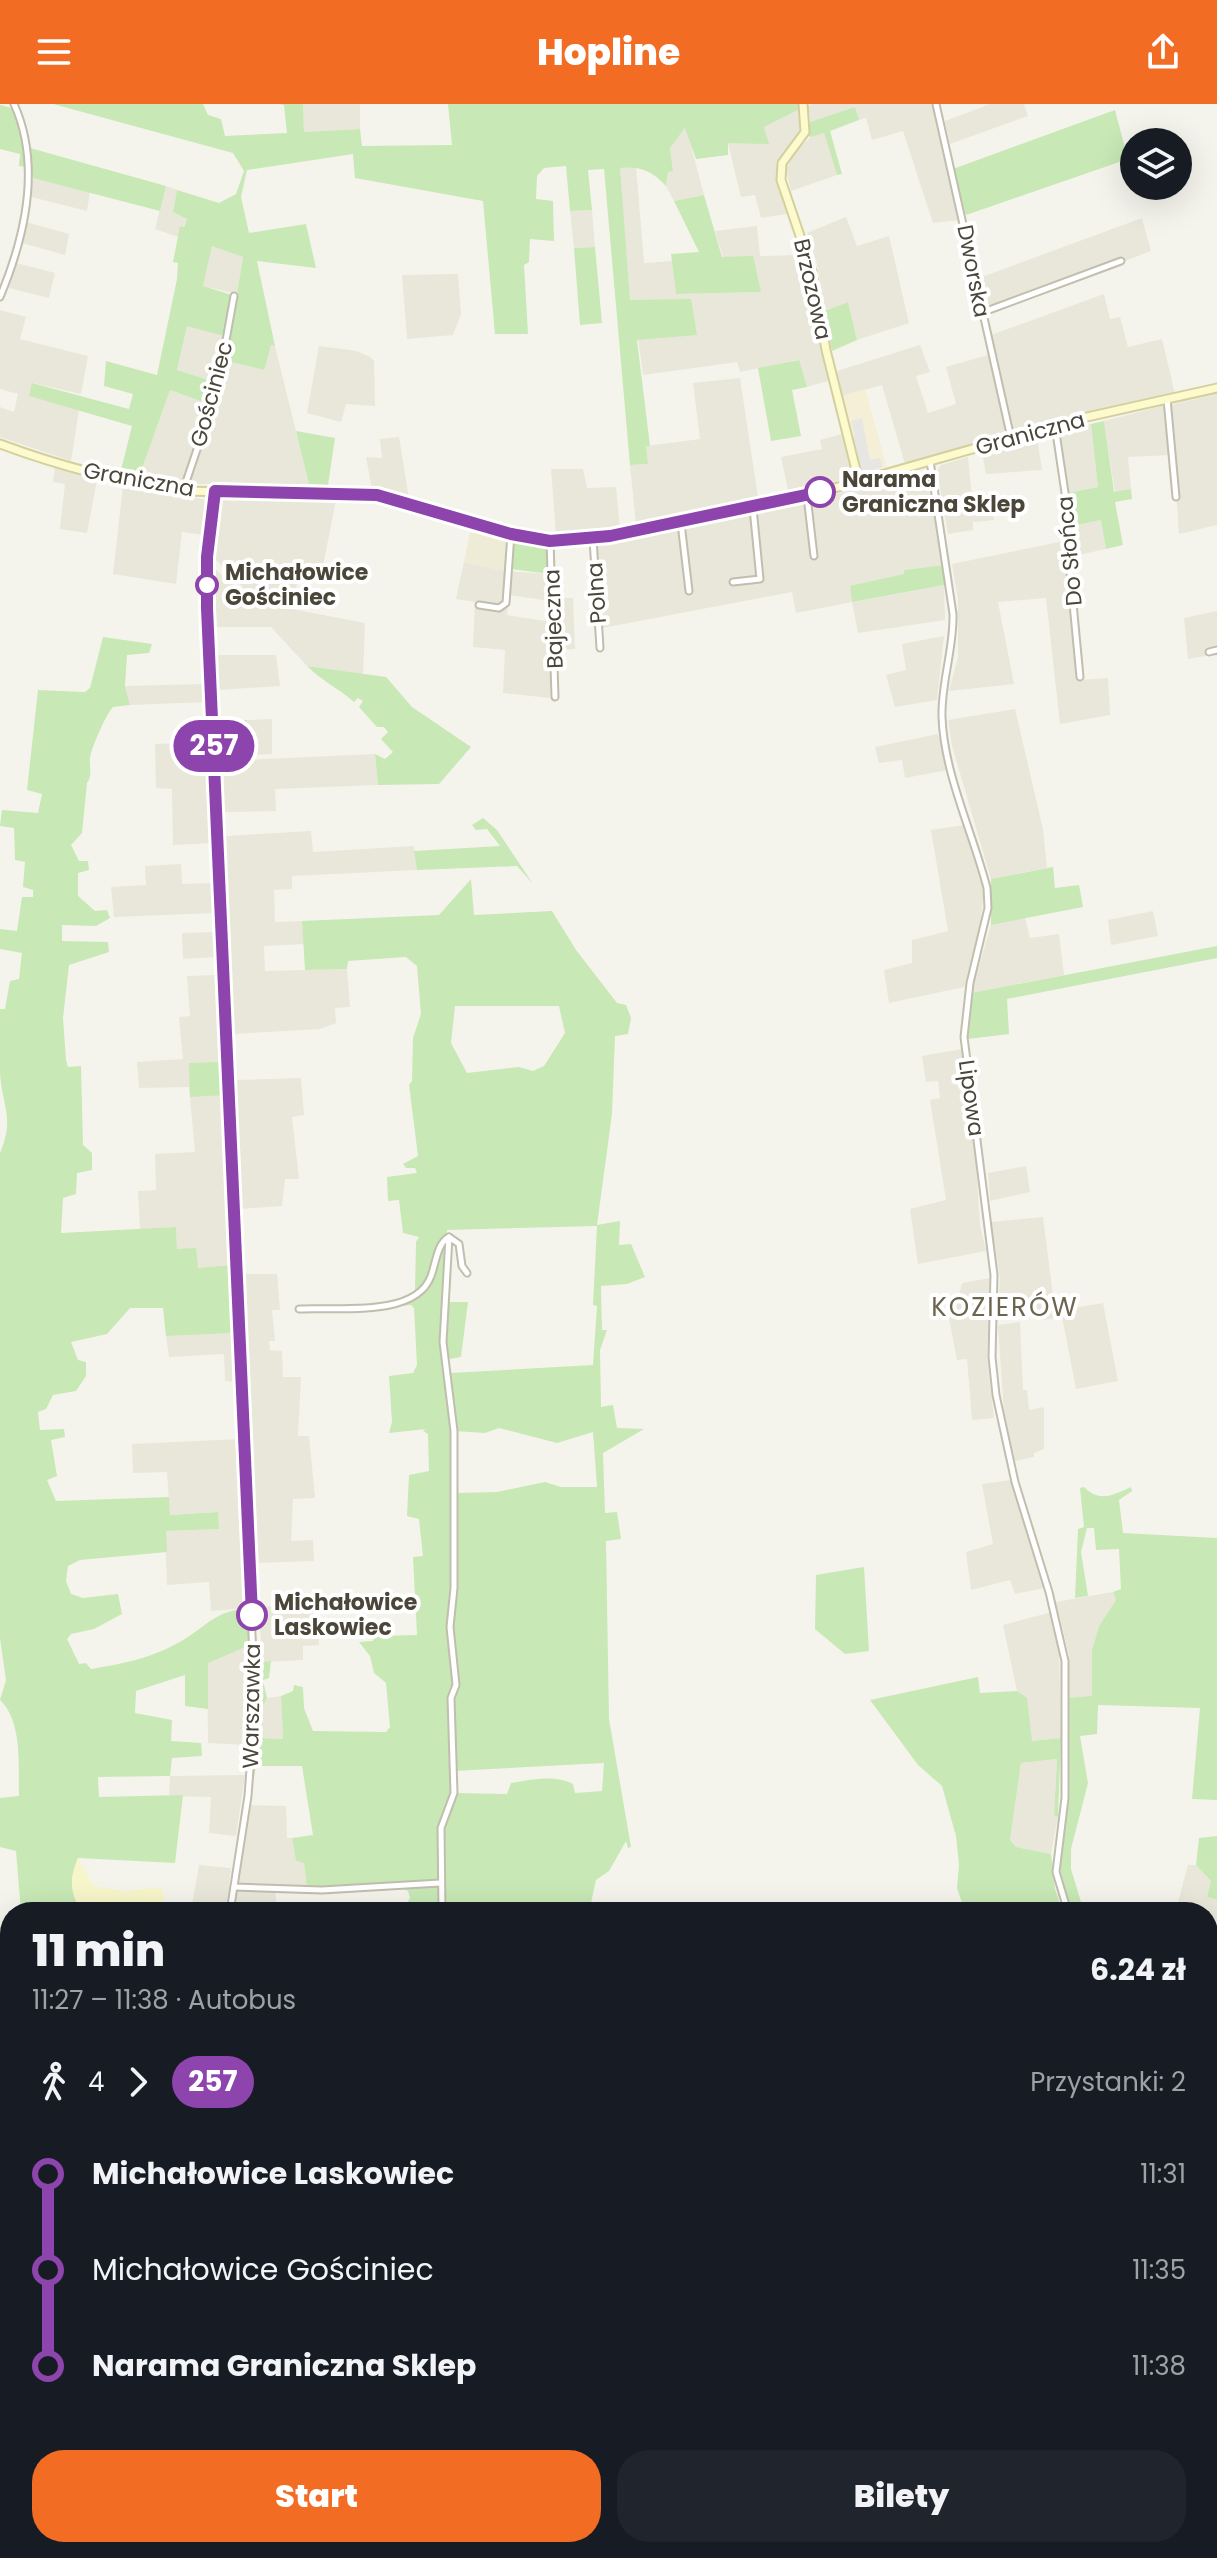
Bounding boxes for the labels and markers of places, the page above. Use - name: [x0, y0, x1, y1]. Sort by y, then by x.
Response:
- place label: Narama Graniczna Sklep: [842, 464, 1025, 520]
- marker: Narama Graniczna Sklep: [805, 477, 835, 507]
- place label: Michałowice Gościniec: [225, 557, 368, 613]
- marker: Michałowice Gościniec: [196, 574, 218, 596]
- place label: Michałowice Laskowiec: [274, 1587, 417, 1643]
- marker: Michałowice Laskowiec: [237, 1600, 267, 1630]

